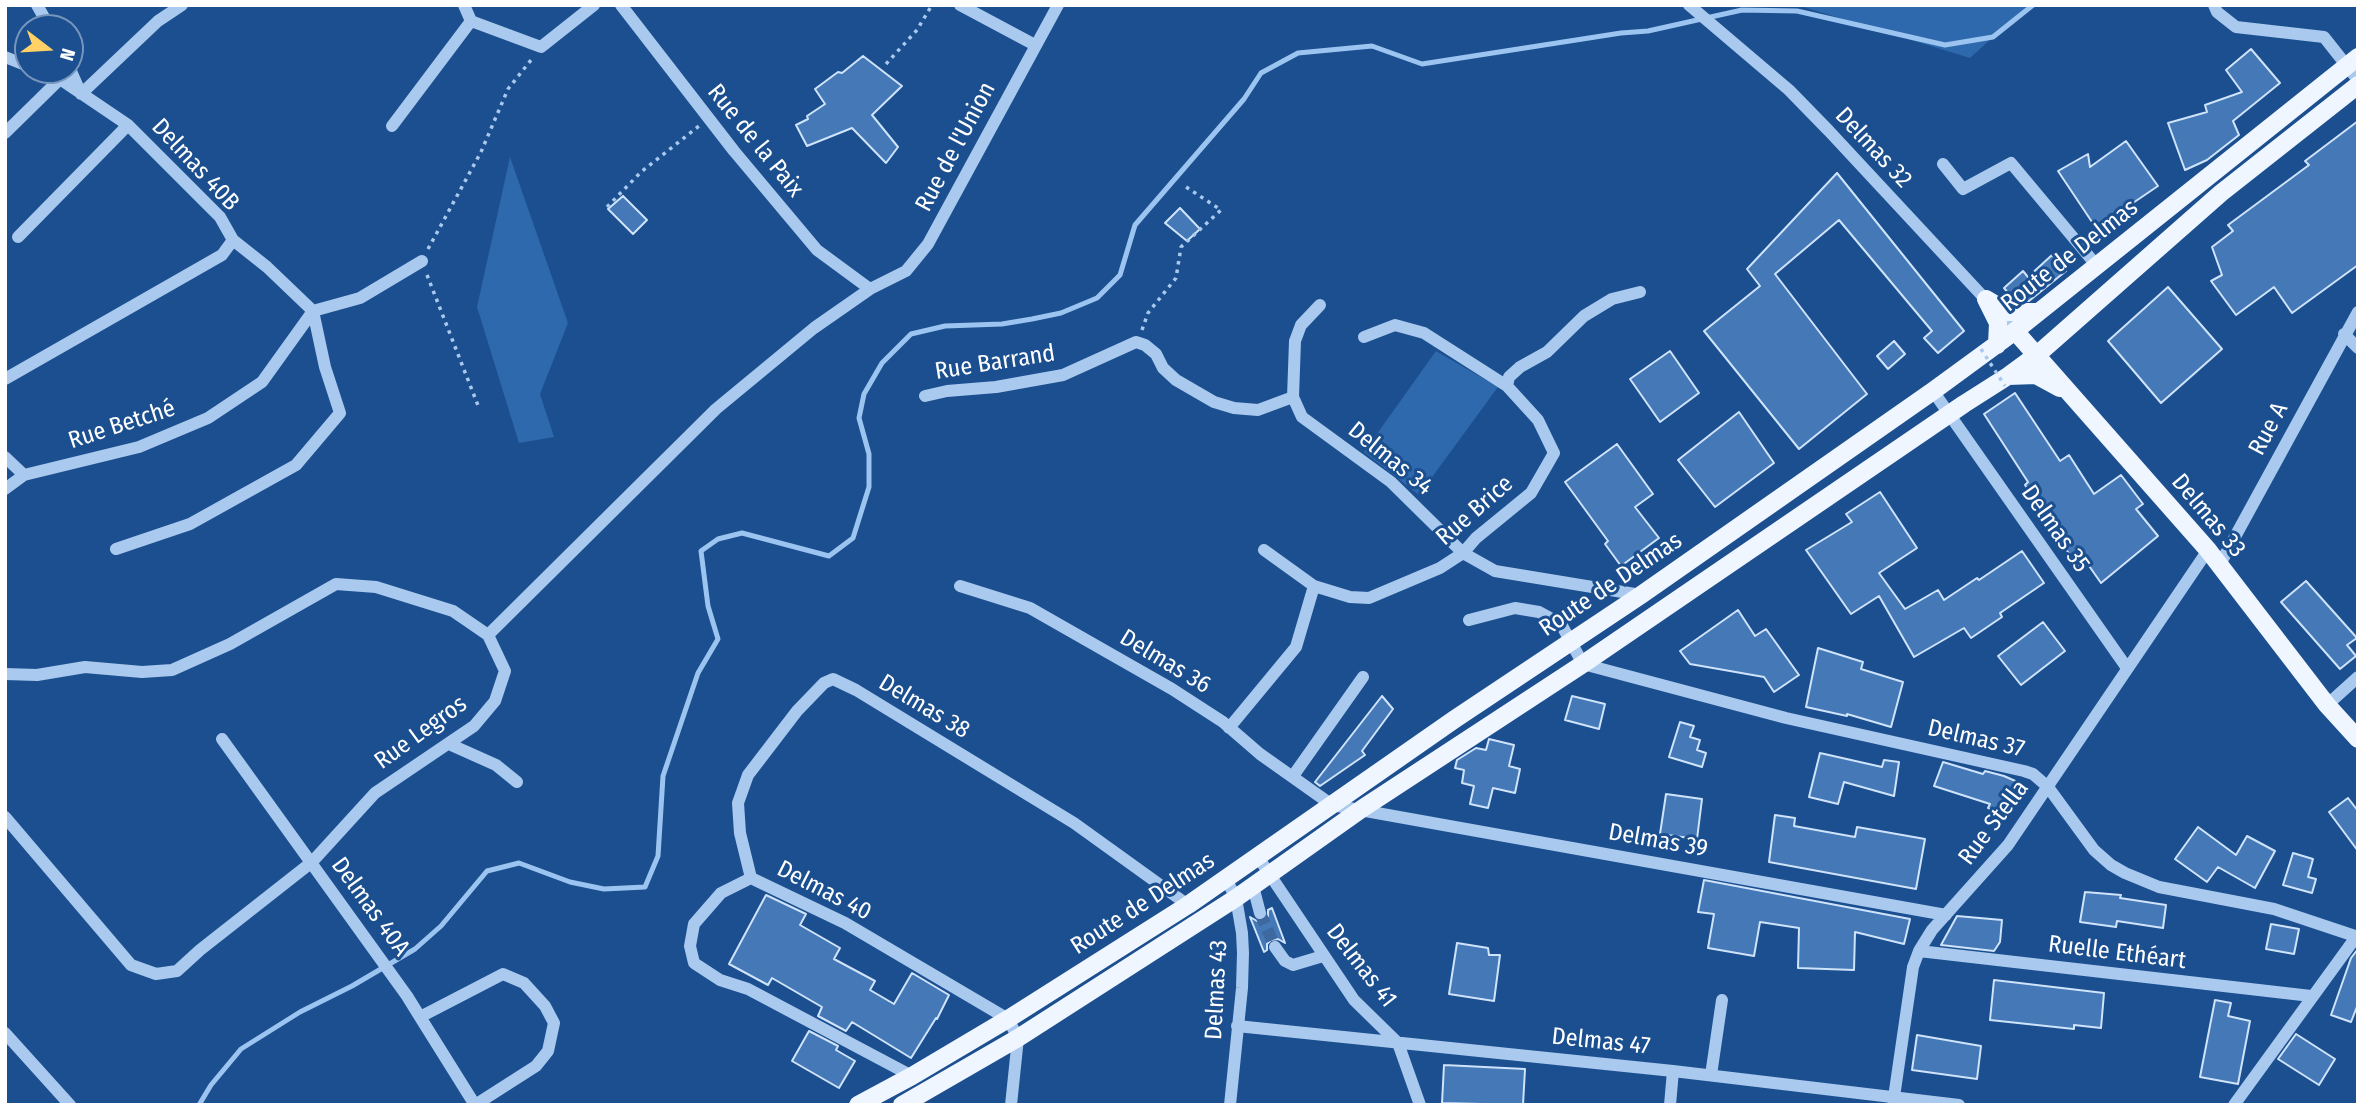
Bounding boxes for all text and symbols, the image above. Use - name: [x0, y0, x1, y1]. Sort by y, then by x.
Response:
- north arrow: [14, 14, 84, 84]
- text: N: [55, 46, 80, 64]
- street label: Rue de l'Union: [910, 77, 1002, 217]
- street label: Rue de la Paix: [701, 79, 809, 203]
- street label: Delmas 32: [1829, 102, 1917, 194]
- street label: Delmas 40B: [145, 113, 245, 217]
- street label: Route de Delmas: [1996, 194, 2144, 318]
- street label: Rue Barrand: [933, 339, 1057, 387]
- street label: Rue Betché: [65, 394, 179, 456]
- street label: Rue A: [2243, 398, 2295, 460]
- street label: Delmas 34: [1342, 416, 1438, 502]
- street label: Delmas 33: [2165, 469, 2251, 563]
- street label: Rue Brice: [1431, 470, 1519, 552]
- street label: Delmas 35: [2015, 480, 2095, 578]
- street label: Route de Delmas: [1534, 527, 1688, 643]
- street label: Delmas 36: [1114, 624, 1216, 700]
- street label: Delmas 38: [873, 669, 975, 745]
- street label: Rue Legros: [369, 690, 473, 776]
- street label: Delmas 37: [1925, 714, 2027, 764]
- street label: Rue Stella: [1953, 775, 2035, 871]
- street label: Delmas 39: [1606, 818, 1710, 864]
- street label: Route de Delmas: [1066, 847, 1220, 961]
- street label: Delmas 40A: [325, 852, 415, 962]
- street label: Delmas 40: [772, 855, 876, 927]
- street label: Delmas 41: [1320, 919, 1402, 1013]
- street label: Ruelle Ethéart: [2046, 930, 2188, 976]
- street label: Delmas 43: [1200, 939, 1234, 1041]
- street label: Delmas 47: [1550, 1023, 1652, 1061]

